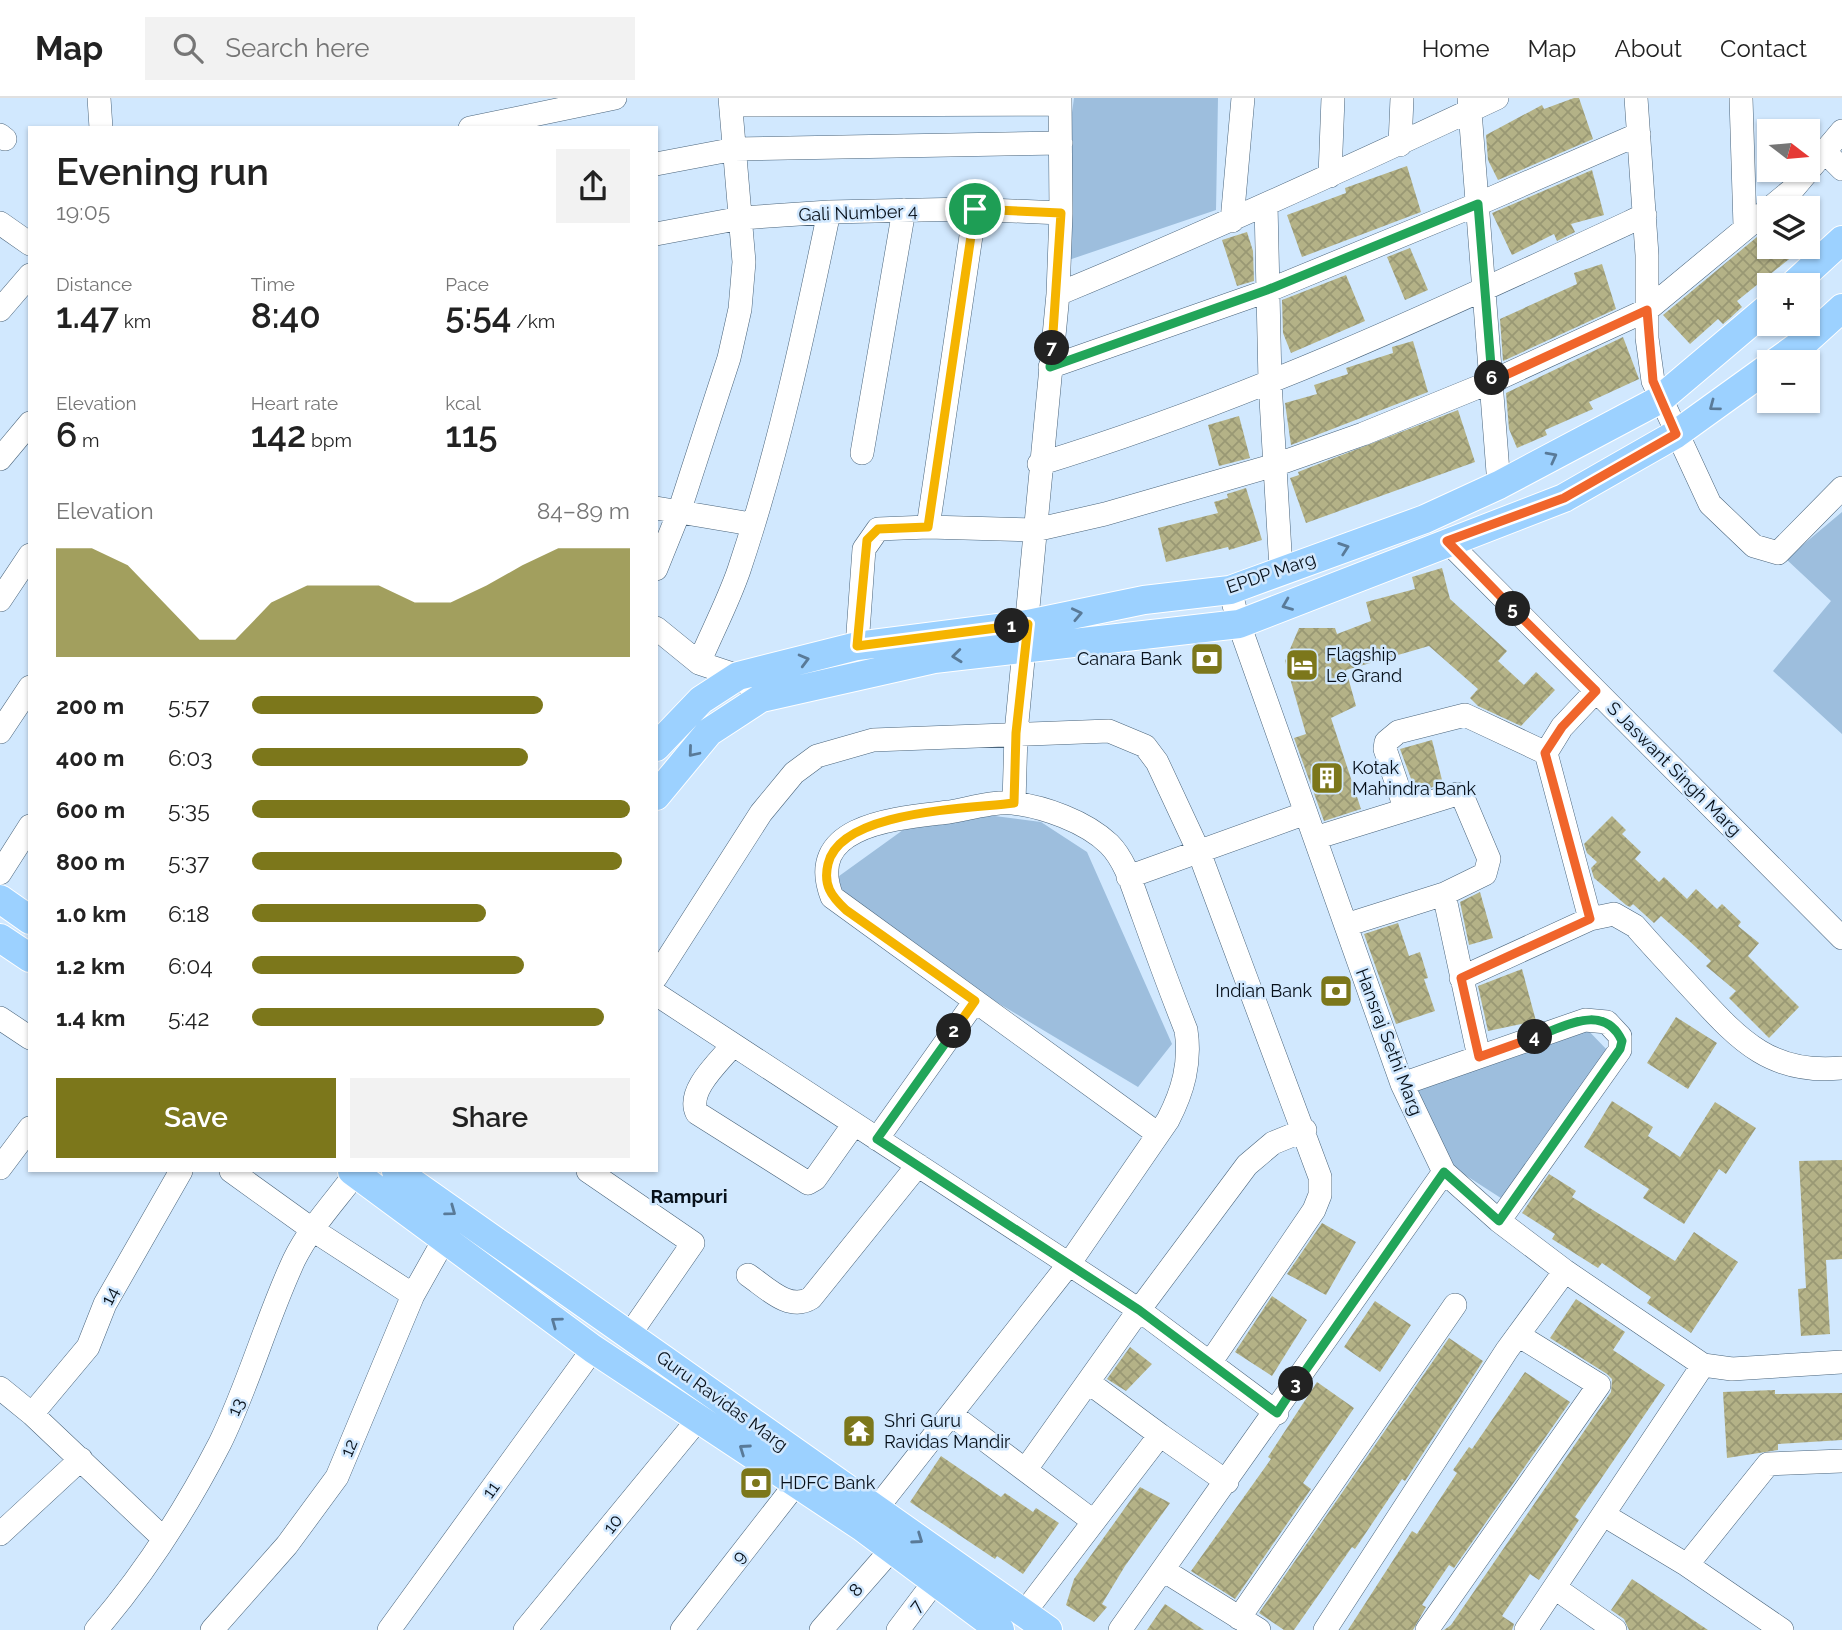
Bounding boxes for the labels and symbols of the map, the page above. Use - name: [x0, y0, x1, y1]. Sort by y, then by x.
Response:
- north arrow: [1757, 119, 1820, 182]
- pin: [945, 179, 1005, 239]
- street label: Gali Number 4: [798, 200, 918, 225]
- pin: 7: [1034, 330, 1070, 366]
- pin: 6: [1474, 360, 1510, 396]
- one-way arrow: [1709, 398, 1722, 411]
- one-way arrow: [1544, 452, 1557, 465]
- one-way arrow: [1337, 542, 1349, 556]
- street label: EPDP Marg: [1223, 547, 1318, 598]
- pin: 5: [1496, 592, 1530, 626]
- one-way arrow: [1282, 596, 1294, 610]
- pin: 1: [995, 608, 1030, 644]
- one-way arrow: [1071, 608, 1083, 623]
- bank icon: Canara Bank: [1188, 640, 1226, 678]
- place label: Flagship Le Grand: [1326, 644, 1402, 686]
- hotel icon: Flagship Le Grand: [1283, 646, 1321, 684]
- place label: Canara Bank: [1077, 648, 1182, 669]
- one-way arrow: [951, 649, 963, 664]
- one-way arrow: [798, 654, 810, 668]
- street label: S Jaswant Singh Marg: [1603, 697, 1746, 840]
- one-way arrow: [689, 743, 701, 756]
- place label: Kotak Mahindra Bank: [1352, 757, 1477, 799]
- building icon: Kotak Mahindra Bank: [1308, 759, 1346, 797]
- street label: Hansraj Sethi Marg: [1352, 965, 1427, 1118]
- bank icon: Indian Bank: [1317, 972, 1355, 1010]
- place label: Indian Bank: [1215, 980, 1312, 1001]
- pin: 2: [936, 1014, 972, 1048]
- pin: 4: [1518, 1020, 1552, 1054]
- district label: Rampuri: [650, 1185, 728, 1207]
- one-way arrow: [443, 1203, 456, 1215]
- street label: 14: [96, 1283, 123, 1308]
- one-way arrow: [551, 1318, 564, 1330]
- street label: Guru Ravidas Marg: [653, 1346, 792, 1455]
- pin: 3: [1278, 1366, 1314, 1402]
- street label: 13: [222, 1395, 249, 1419]
- place label: Shri Guru Ravidas Mandir: [884, 1410, 1011, 1452]
- temple icon: Shri Guru Ravidas Mandir: [840, 1412, 878, 1450]
- street label: 12: [336, 1436, 362, 1460]
- one-way arrow: [739, 1445, 752, 1457]
- bank icon: HDFC Bank: [737, 1464, 775, 1502]
- place label: HDFC Bank: [780, 1472, 876, 1493]
- street label: 11: [478, 1477, 504, 1502]
- street label: 10: [599, 1510, 627, 1538]
- one-way arrow: [910, 1531, 923, 1543]
- street label: 9: [727, 1546, 750, 1567]
- street label: 8: [844, 1579, 867, 1601]
- street label: 7: [904, 1595, 927, 1616]

